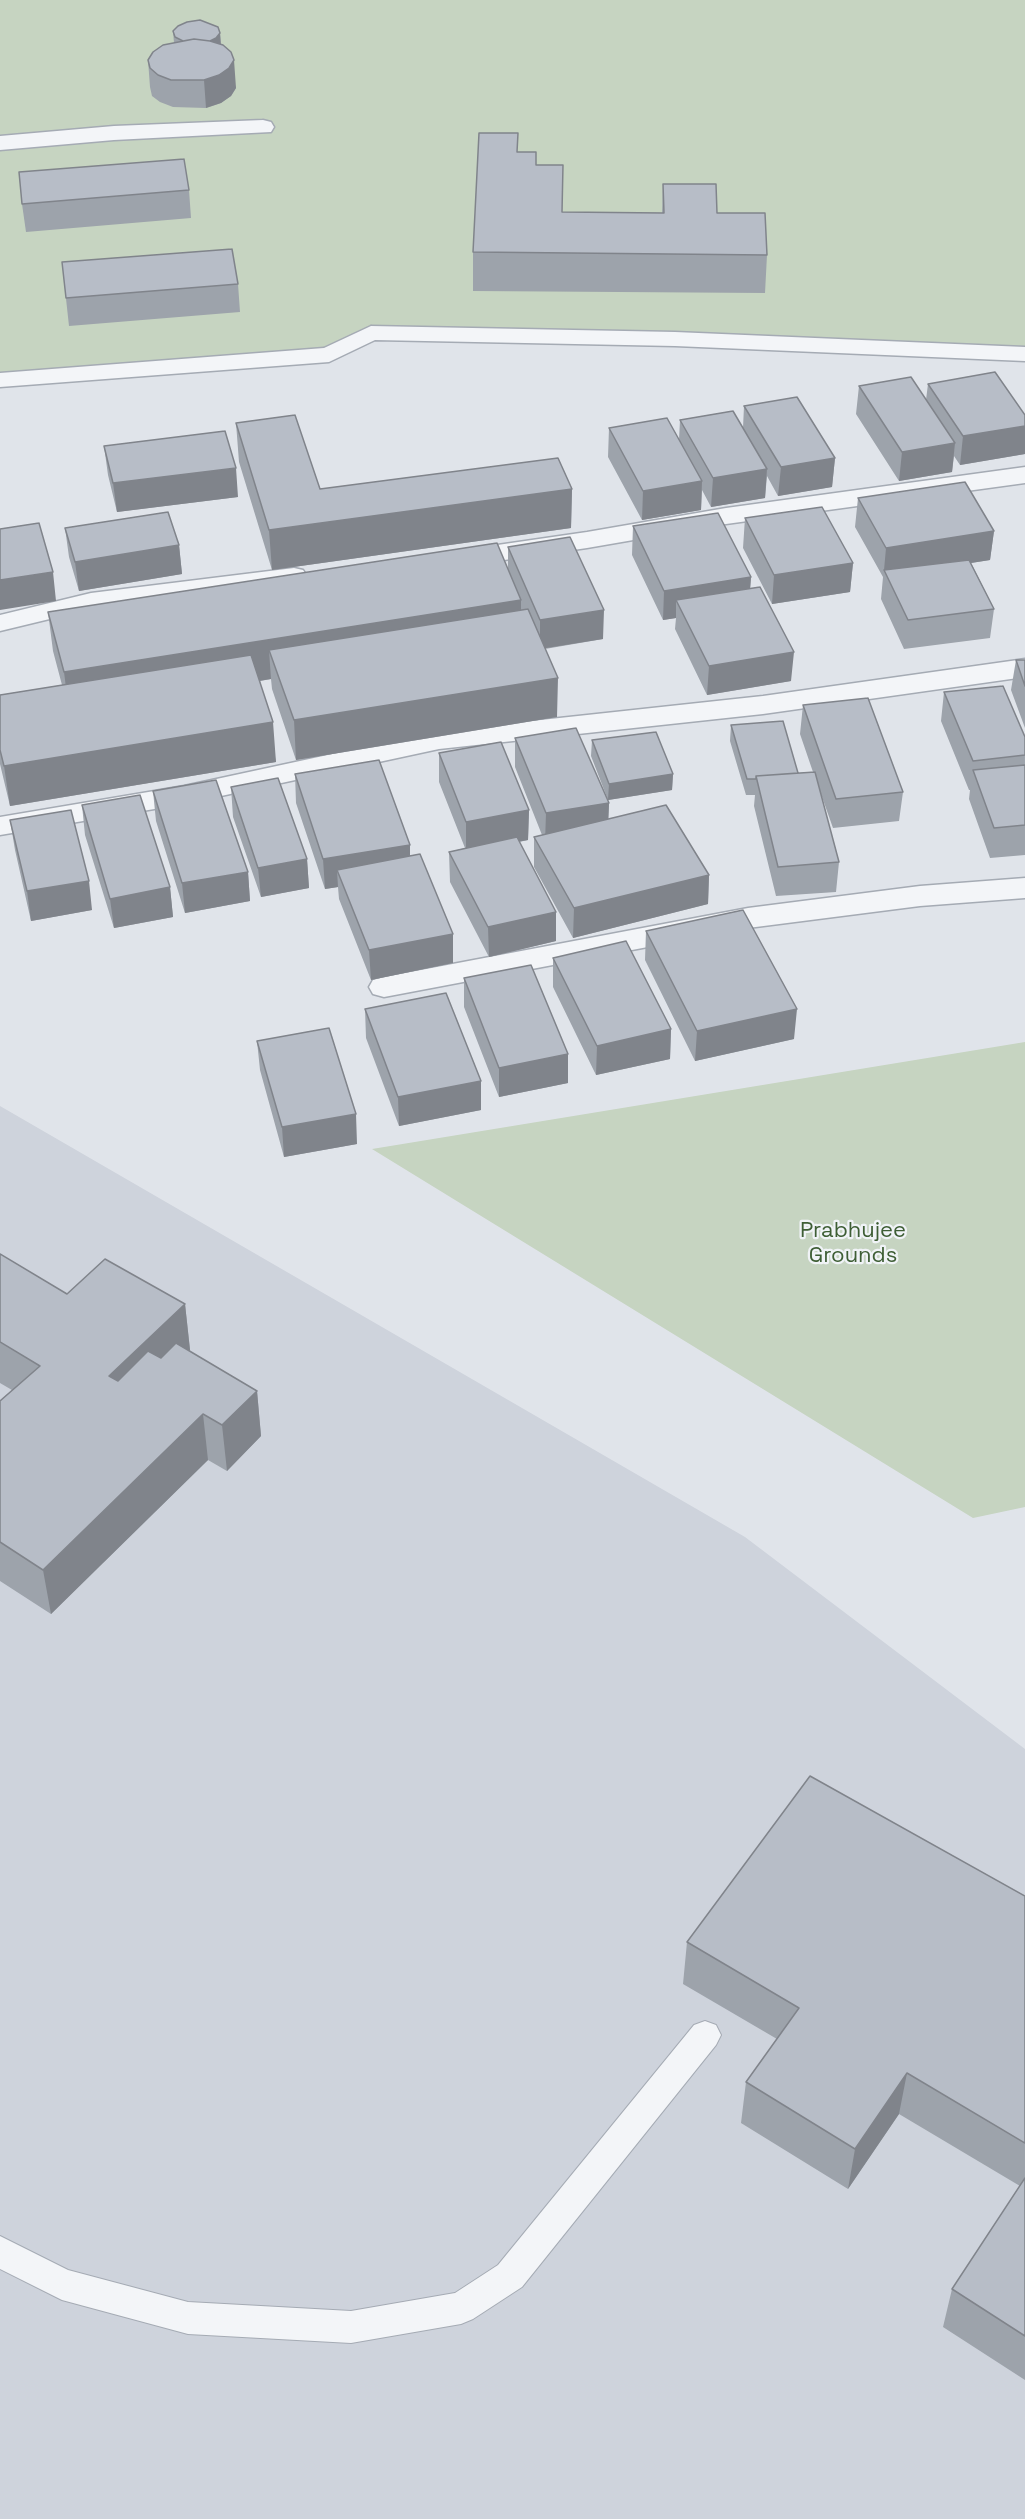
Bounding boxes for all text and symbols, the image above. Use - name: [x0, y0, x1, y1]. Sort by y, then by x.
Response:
- park label: Prabhujee Grounds: [800, 1218, 906, 1270]

